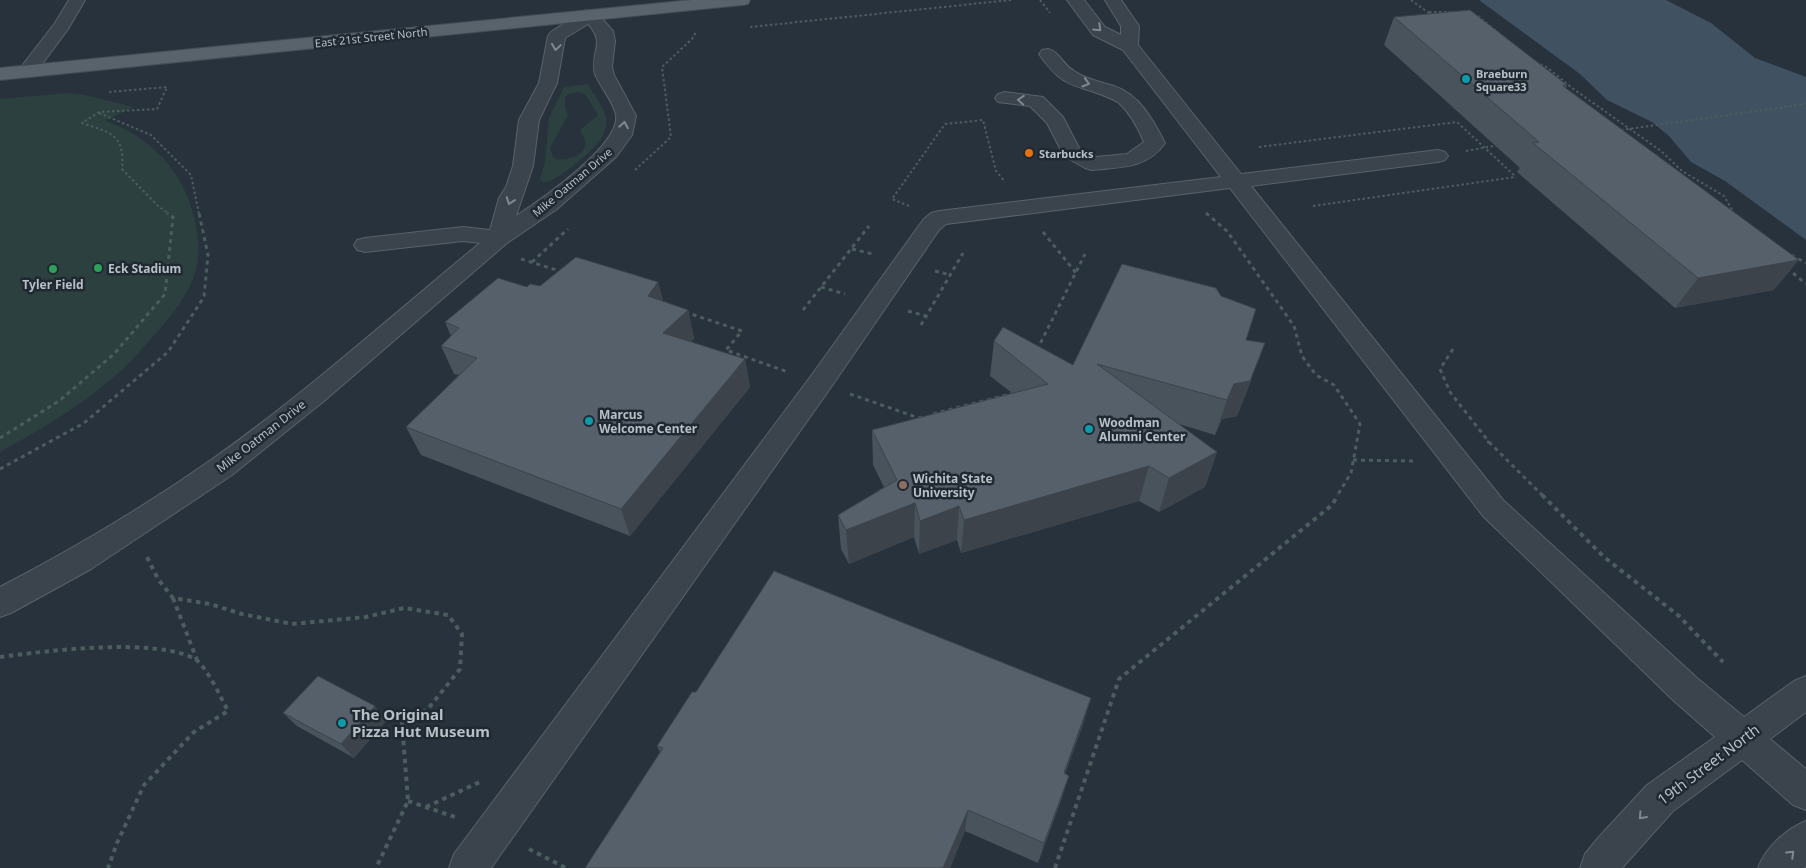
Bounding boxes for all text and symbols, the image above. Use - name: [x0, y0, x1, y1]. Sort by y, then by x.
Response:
- one-way arrow: [1092, 22, 1101, 31]
- street label: East 21st Street North: [314, 24, 428, 50]
- one-way arrow: [551, 43, 562, 51]
- place label: Braeburn Square33: [1476, 66, 1527, 94]
- marker: Braeburn Square33: [1460, 73, 1472, 85]
- one-way arrow: [1081, 77, 1090, 87]
- one-way arrow: [1017, 94, 1025, 105]
- one-way arrow: [619, 121, 629, 130]
- street label: Mike Oatman Drive: [529, 144, 615, 220]
- place label: Starbucks: [1039, 146, 1094, 161]
- marker: Starbucks: [1023, 147, 1035, 159]
- one-way arrow: [506, 196, 516, 205]
- place label: Eck Stadium: [108, 260, 181, 277]
- marker: Eck Stadium: [92, 262, 104, 274]
- marker: Tyler Field: [47, 263, 59, 275]
- place label: Tyler Field: [22, 276, 84, 293]
- street label: Mike Oatman Drive: [213, 396, 309, 476]
- place label: Marcus Welcome Center: [599, 406, 698, 437]
- place label: Woodman Alumni Center: [1099, 414, 1186, 445]
- marker: Marcus Welcome Center: [583, 415, 595, 427]
- marker: Woodman Alumni Center: [1083, 423, 1095, 435]
- place label: Wichita State University: [913, 470, 993, 501]
- marker: Wichita State University: [897, 479, 909, 491]
- place label: The Original Pizza Hut Museum: [352, 704, 490, 741]
- marker: The Original Pizza Hut Museum: [336, 717, 348, 729]
- street label: 19th Street North: [1653, 719, 1763, 809]
- one-way arrow: [1639, 811, 1648, 820]
- one-way arrow: [1786, 851, 1795, 860]

